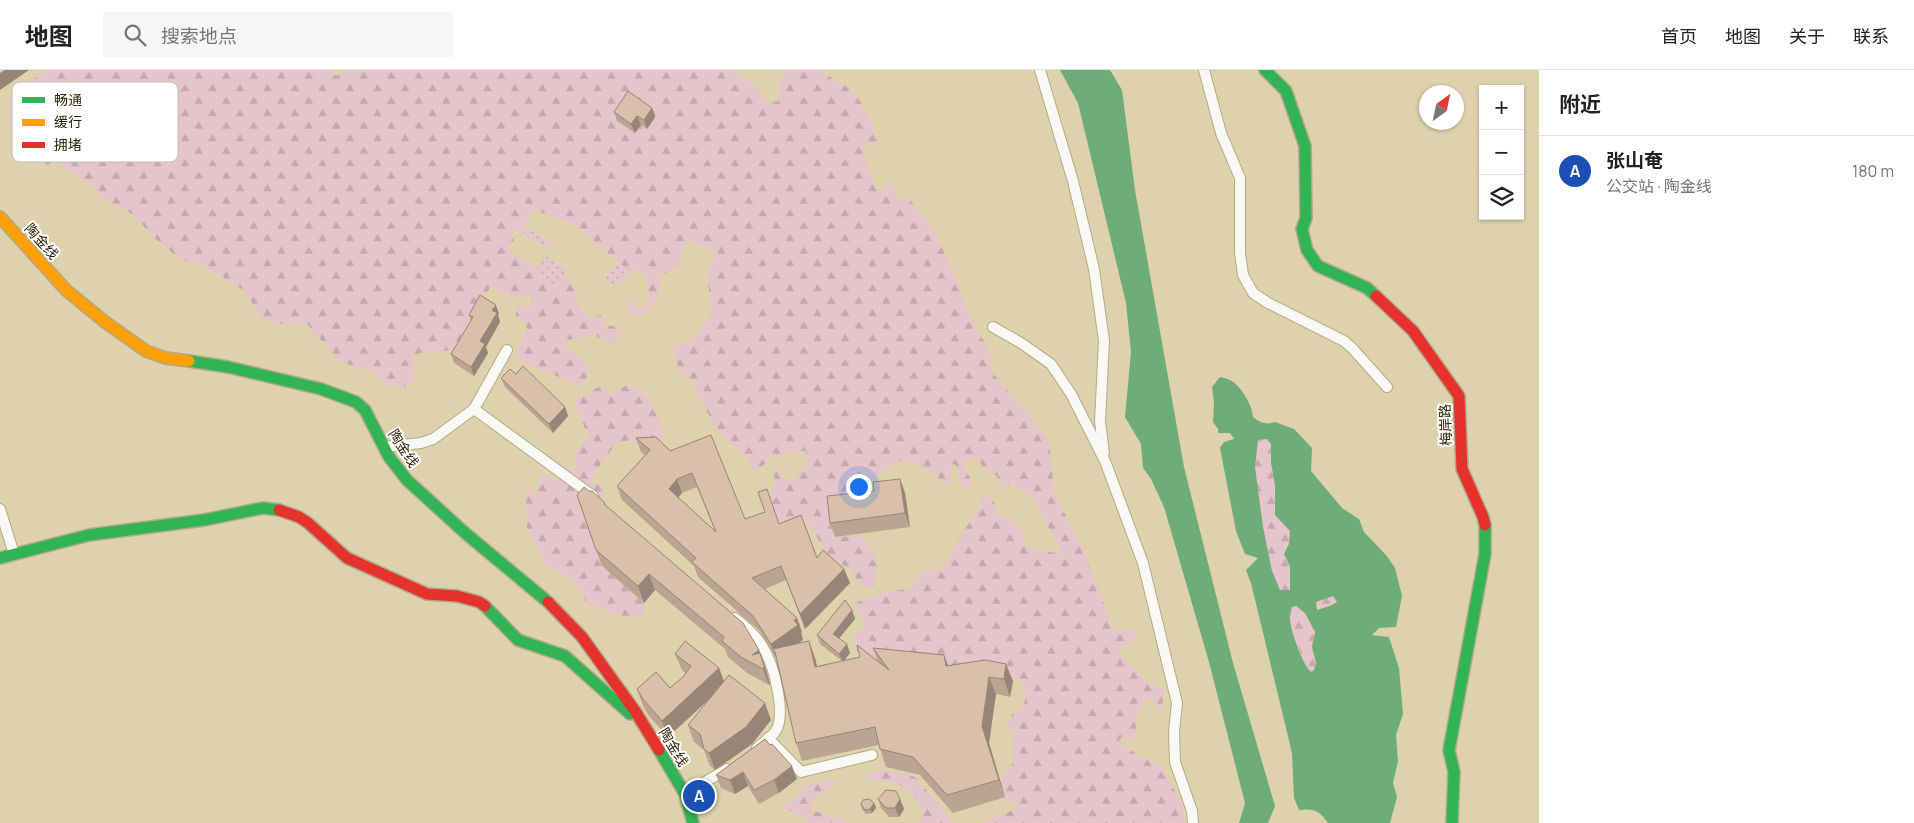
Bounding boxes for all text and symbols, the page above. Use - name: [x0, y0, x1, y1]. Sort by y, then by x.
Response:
- search box: [103, 12, 453, 57]
- text: 地图: [25, 19, 73, 52]
- icon: search: [121, 21, 149, 49]
- text: 搜索地点: [161, 23, 237, 49]
- text: 首页: [1661, 24, 1697, 48]
- text: 地图: [1725, 24, 1761, 48]
- text: 关于: [1789, 24, 1825, 48]
- text: 联系: [1853, 24, 1889, 48]
- legend: [12, 82, 178, 162]
- north arrow: [1419, 85, 1464, 130]
- map controls: [1479, 85, 1524, 220]
- button: +: [1479, 85, 1524, 130]
- text: 畅通: [54, 90, 82, 109]
- text: 附近: [1559, 90, 1601, 118]
- text: 缓行: [54, 112, 82, 131]
- button: −: [1479, 130, 1524, 175]
- text: 拥堵: [54, 135, 82, 154]
- text: 张山奄: [1606, 147, 1663, 173]
- text: A: [1570, 160, 1580, 182]
- text: 180 m: [1852, 160, 1894, 182]
- button: layers: [1479, 175, 1524, 220]
- text: 公交站 · 陶金线: [1606, 175, 1712, 197]
- street label: 陶金线: [21, 219, 63, 263]
- street label: 梅岸路: [1435, 404, 1455, 446]
- street label: 陶金线: [385, 425, 423, 471]
- your location: [846, 474, 872, 500]
- street label: 陶金线: [655, 724, 693, 770]
- pin: A: [683, 777, 715, 815]

